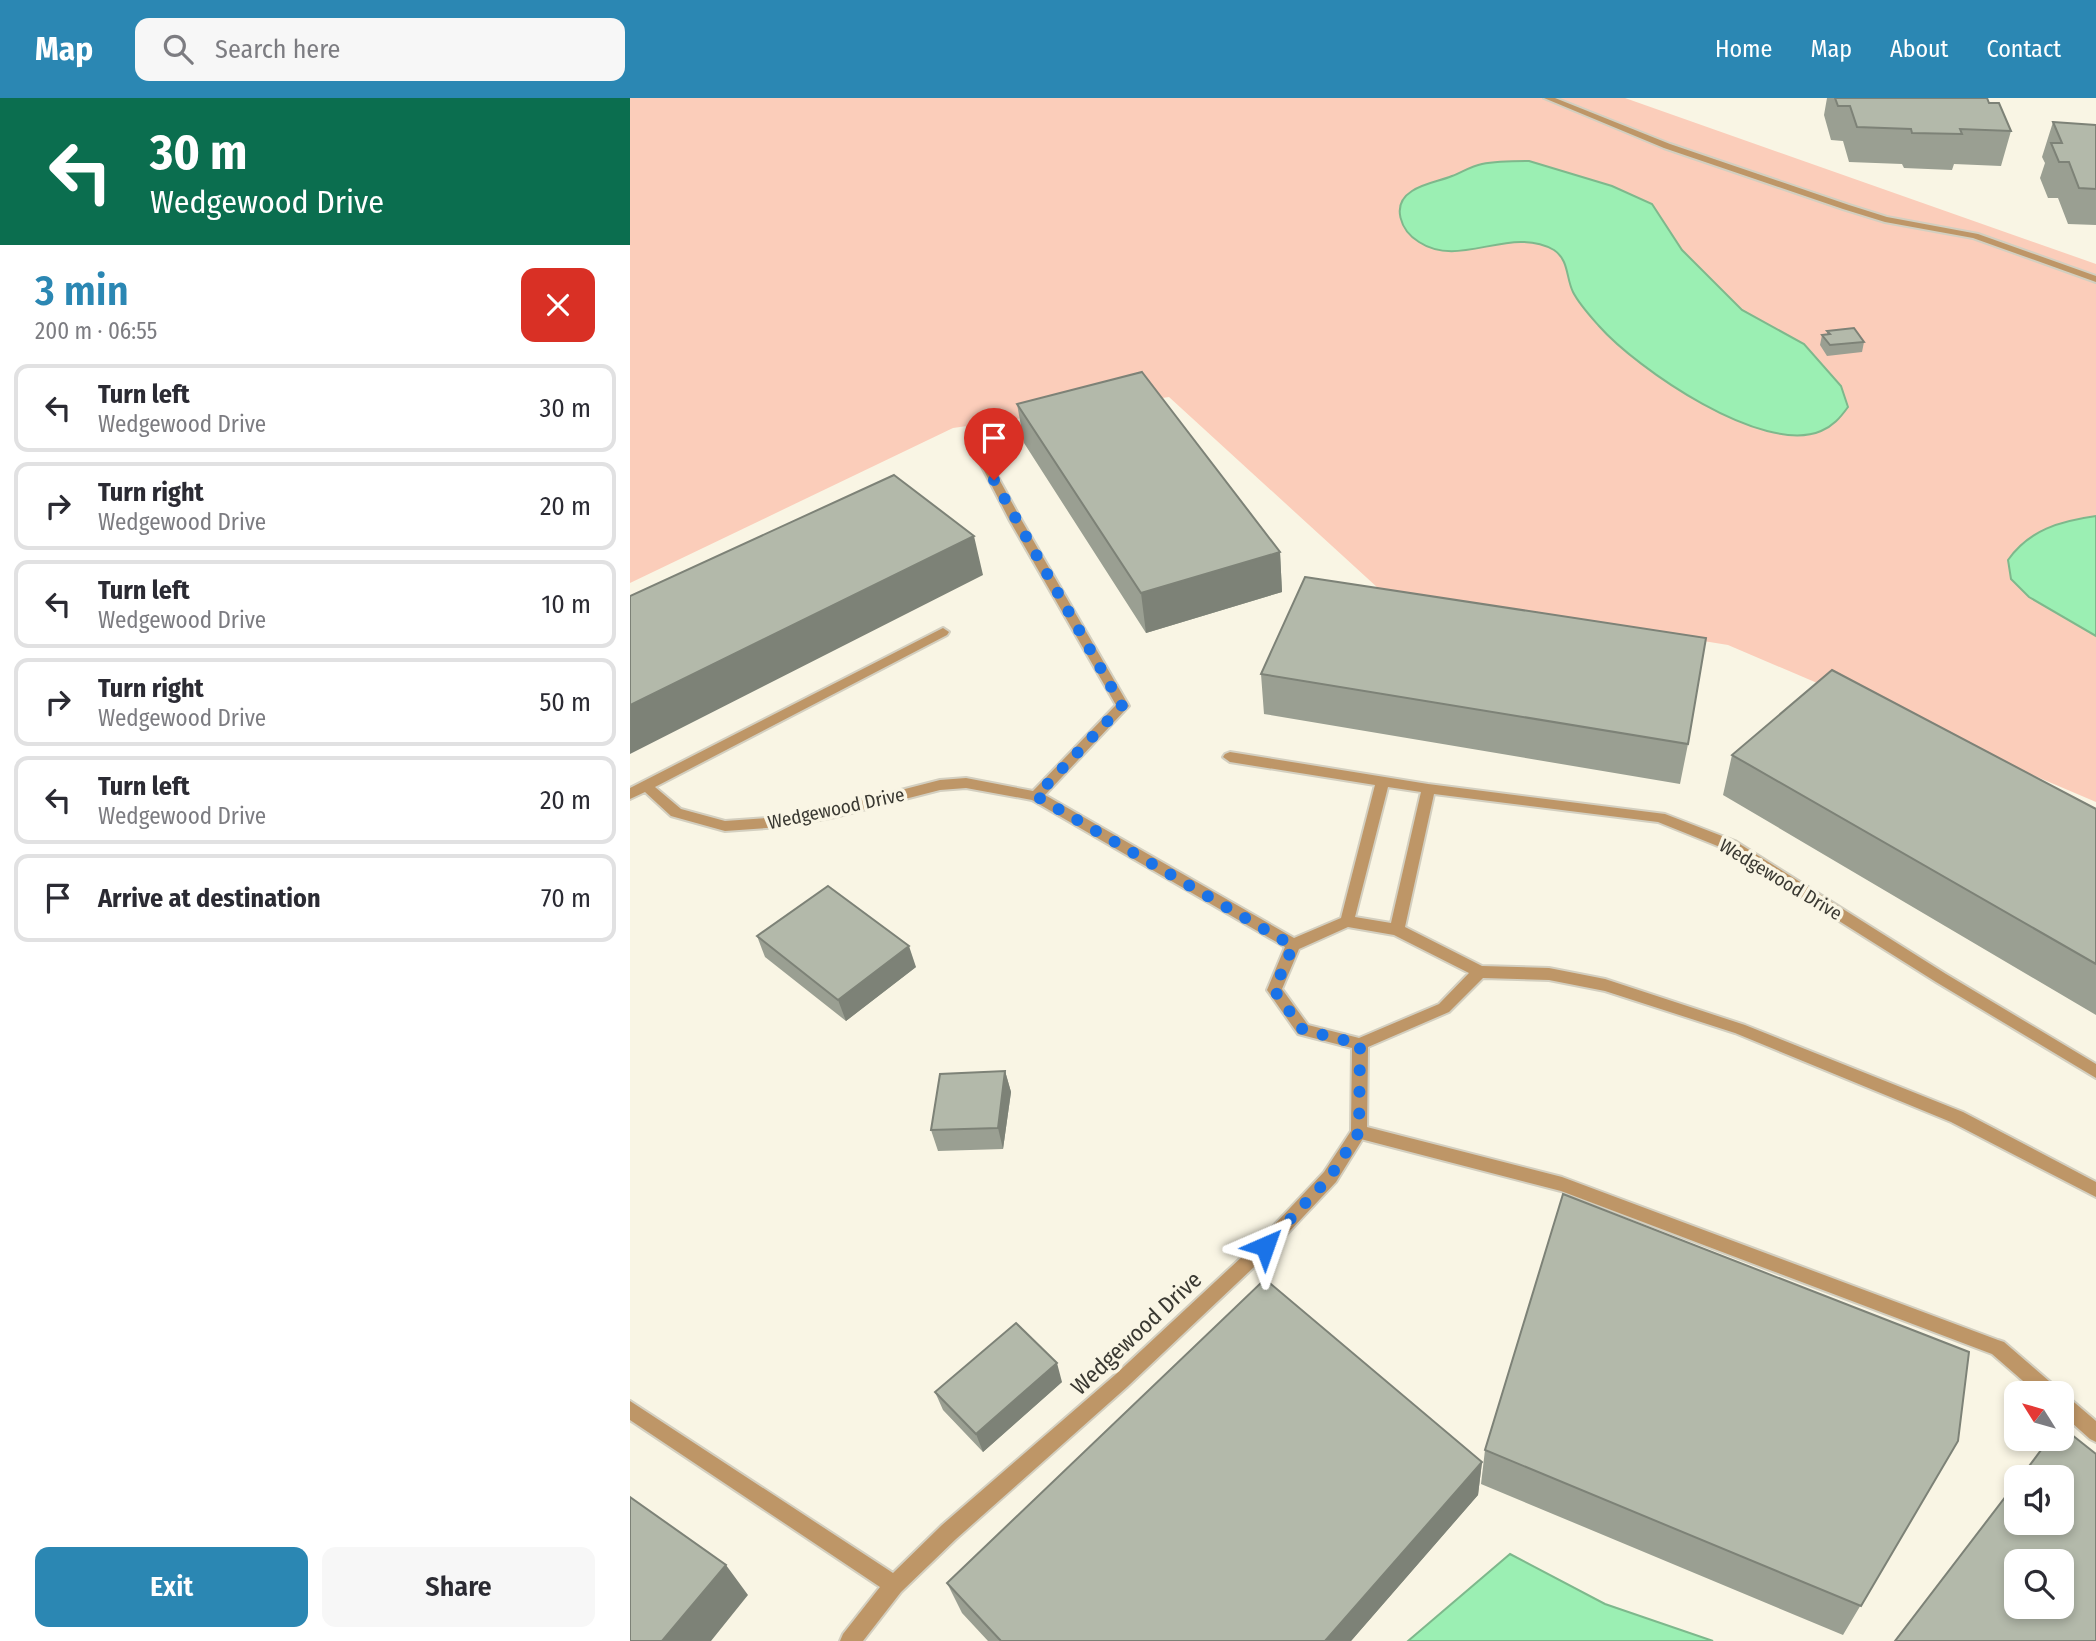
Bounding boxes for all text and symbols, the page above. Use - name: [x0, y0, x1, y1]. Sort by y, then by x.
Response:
- search box: [135, 18, 625, 81]
- text: Map: [35, 29, 93, 69]
- icon: search: [159, 30, 197, 68]
- text: Search here: [215, 34, 340, 65]
- text: Home: [1715, 35, 1772, 63]
- text: Map: [1810, 35, 1852, 63]
- text: About: [1890, 35, 1948, 63]
- text: Contact: [1986, 35, 2061, 63]
- text: 30 m: [150, 123, 248, 182]
- icon: left: [35, 126, 126, 217]
- text: Wedgewood Drive: [150, 183, 384, 221]
- text: 3 min: [35, 266, 129, 316]
- button: close: [521, 268, 595, 342]
- text: 200 m · 06:55: [35, 317, 157, 345]
- text: Turn left: [98, 379, 190, 410]
- icon: left: [39, 389, 77, 427]
- text: 30 m: [540, 393, 591, 424]
- pin: [964, 408, 1024, 480]
- text: Wedgewood Drive: [98, 410, 266, 438]
- icon: arrive: [975, 419, 1013, 457]
- text: Turn right: [98, 477, 204, 508]
- icon: right: [39, 487, 77, 525]
- text: 20 m: [540, 491, 591, 522]
- text: Wedgewood Drive: [98, 508, 266, 536]
- text: Turn left: [98, 575, 190, 606]
- icon: left: [39, 585, 77, 623]
- text: 10 m: [541, 589, 591, 620]
- text: Wedgewood Drive: [98, 606, 266, 634]
- text: Turn right: [98, 673, 204, 704]
- icon: right: [39, 683, 77, 721]
- text: 50 m: [539, 687, 591, 718]
- text: Wedgewood Drive: [98, 704, 266, 732]
- text: Turn left: [98, 771, 190, 802]
- icon: left: [39, 781, 77, 819]
- street label: Wedgewood Drive: [766, 783, 906, 834]
- text: 20 m: [540, 785, 591, 816]
- text: Wedgewood Drive: [98, 802, 266, 830]
- street label: Wedgewood Drive: [1715, 834, 1846, 925]
- icon: arrive: [39, 879, 77, 917]
- text: Arrive at destination: [98, 883, 321, 914]
- text: 70 m: [541, 883, 591, 914]
- position arrow: [1228, 1209, 1302, 1283]
- street label: Wedgewood Drive: [1065, 1265, 1207, 1401]
- north arrow: [2004, 1381, 2074, 1451]
- map controls: [2004, 1381, 2074, 1619]
- button: sound: [2004, 1465, 2074, 1535]
- button: Exit: [35, 1547, 308, 1627]
- button: Share: [322, 1547, 595, 1627]
- button: search: [2004, 1549, 2074, 1619]

